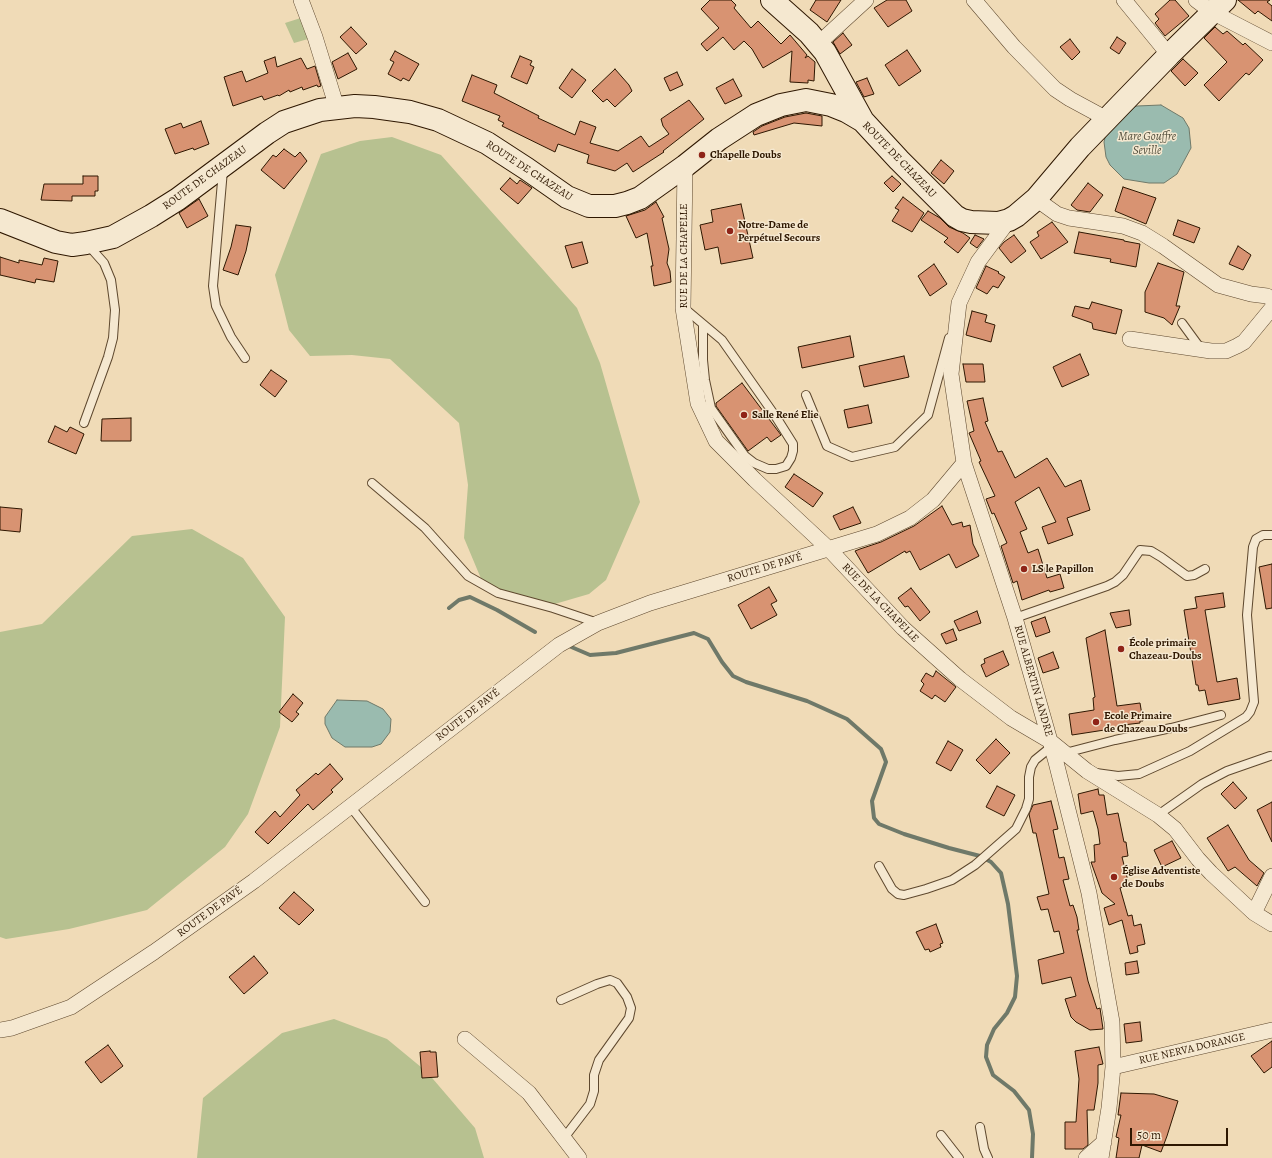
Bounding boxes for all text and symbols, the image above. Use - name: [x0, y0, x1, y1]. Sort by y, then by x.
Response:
- street label: ROUTE DE CHAZEAU: [859, 119, 939, 201]
- water label: Mare Gouffre Seville: [1118, 130, 1176, 158]
- street label: ROUTE DE CHAZEAU: [483, 138, 575, 204]
- street label: ROUTE DE CHAZEAU: [160, 143, 250, 213]
- place label: Chapelle Doubs: [710, 148, 781, 162]
- marker: Chapelle Doubs: [697, 150, 707, 160]
- street label: RUE DE LA CHAPELLE: [677, 204, 691, 308]
- place label: Notre-Dame de Perpétuel Secours: [738, 218, 820, 244]
- marker: Notre-Dame de Perpétuel Secours: [725, 226, 735, 236]
- place label: Salle René Elie: [752, 408, 819, 422]
- marker: Salle René Elie: [739, 410, 749, 420]
- street label: ROUTE DE PAVÉ: [726, 550, 804, 586]
- street label: RUE DE LA CHAPELLE: [839, 561, 921, 645]
- place label: LS le Papillon: [1032, 562, 1094, 576]
- marker: LS le Papillon: [1019, 564, 1029, 574]
- street label: RUE ALBERTIN LANDRE: [1011, 624, 1055, 738]
- place label: École primaire Chazeau-Doubs: [1129, 636, 1202, 662]
- marker: École primaire Chazeau-Doubs: [1116, 644, 1126, 654]
- street label: ROUTE DE PAVÉ: [433, 686, 503, 744]
- place label: Ecole Primaire de Chazeau Doubs: [1104, 709, 1188, 735]
- marker: Ecole Primaire de Chazeau Doubs: [1091, 717, 1101, 727]
- place label: Église Adventiste de Doubs: [1122, 864, 1200, 890]
- marker: Église Adventiste de Doubs: [1109, 872, 1119, 882]
- street label: ROUTE DE PAVÉ: [175, 884, 245, 940]
- street label: RUE NERVA DORANGE: [1138, 1030, 1246, 1068]
- scale bar: [1132, 1120, 1230, 1146]
- text: 50 m: [1137, 1127, 1161, 1143]

